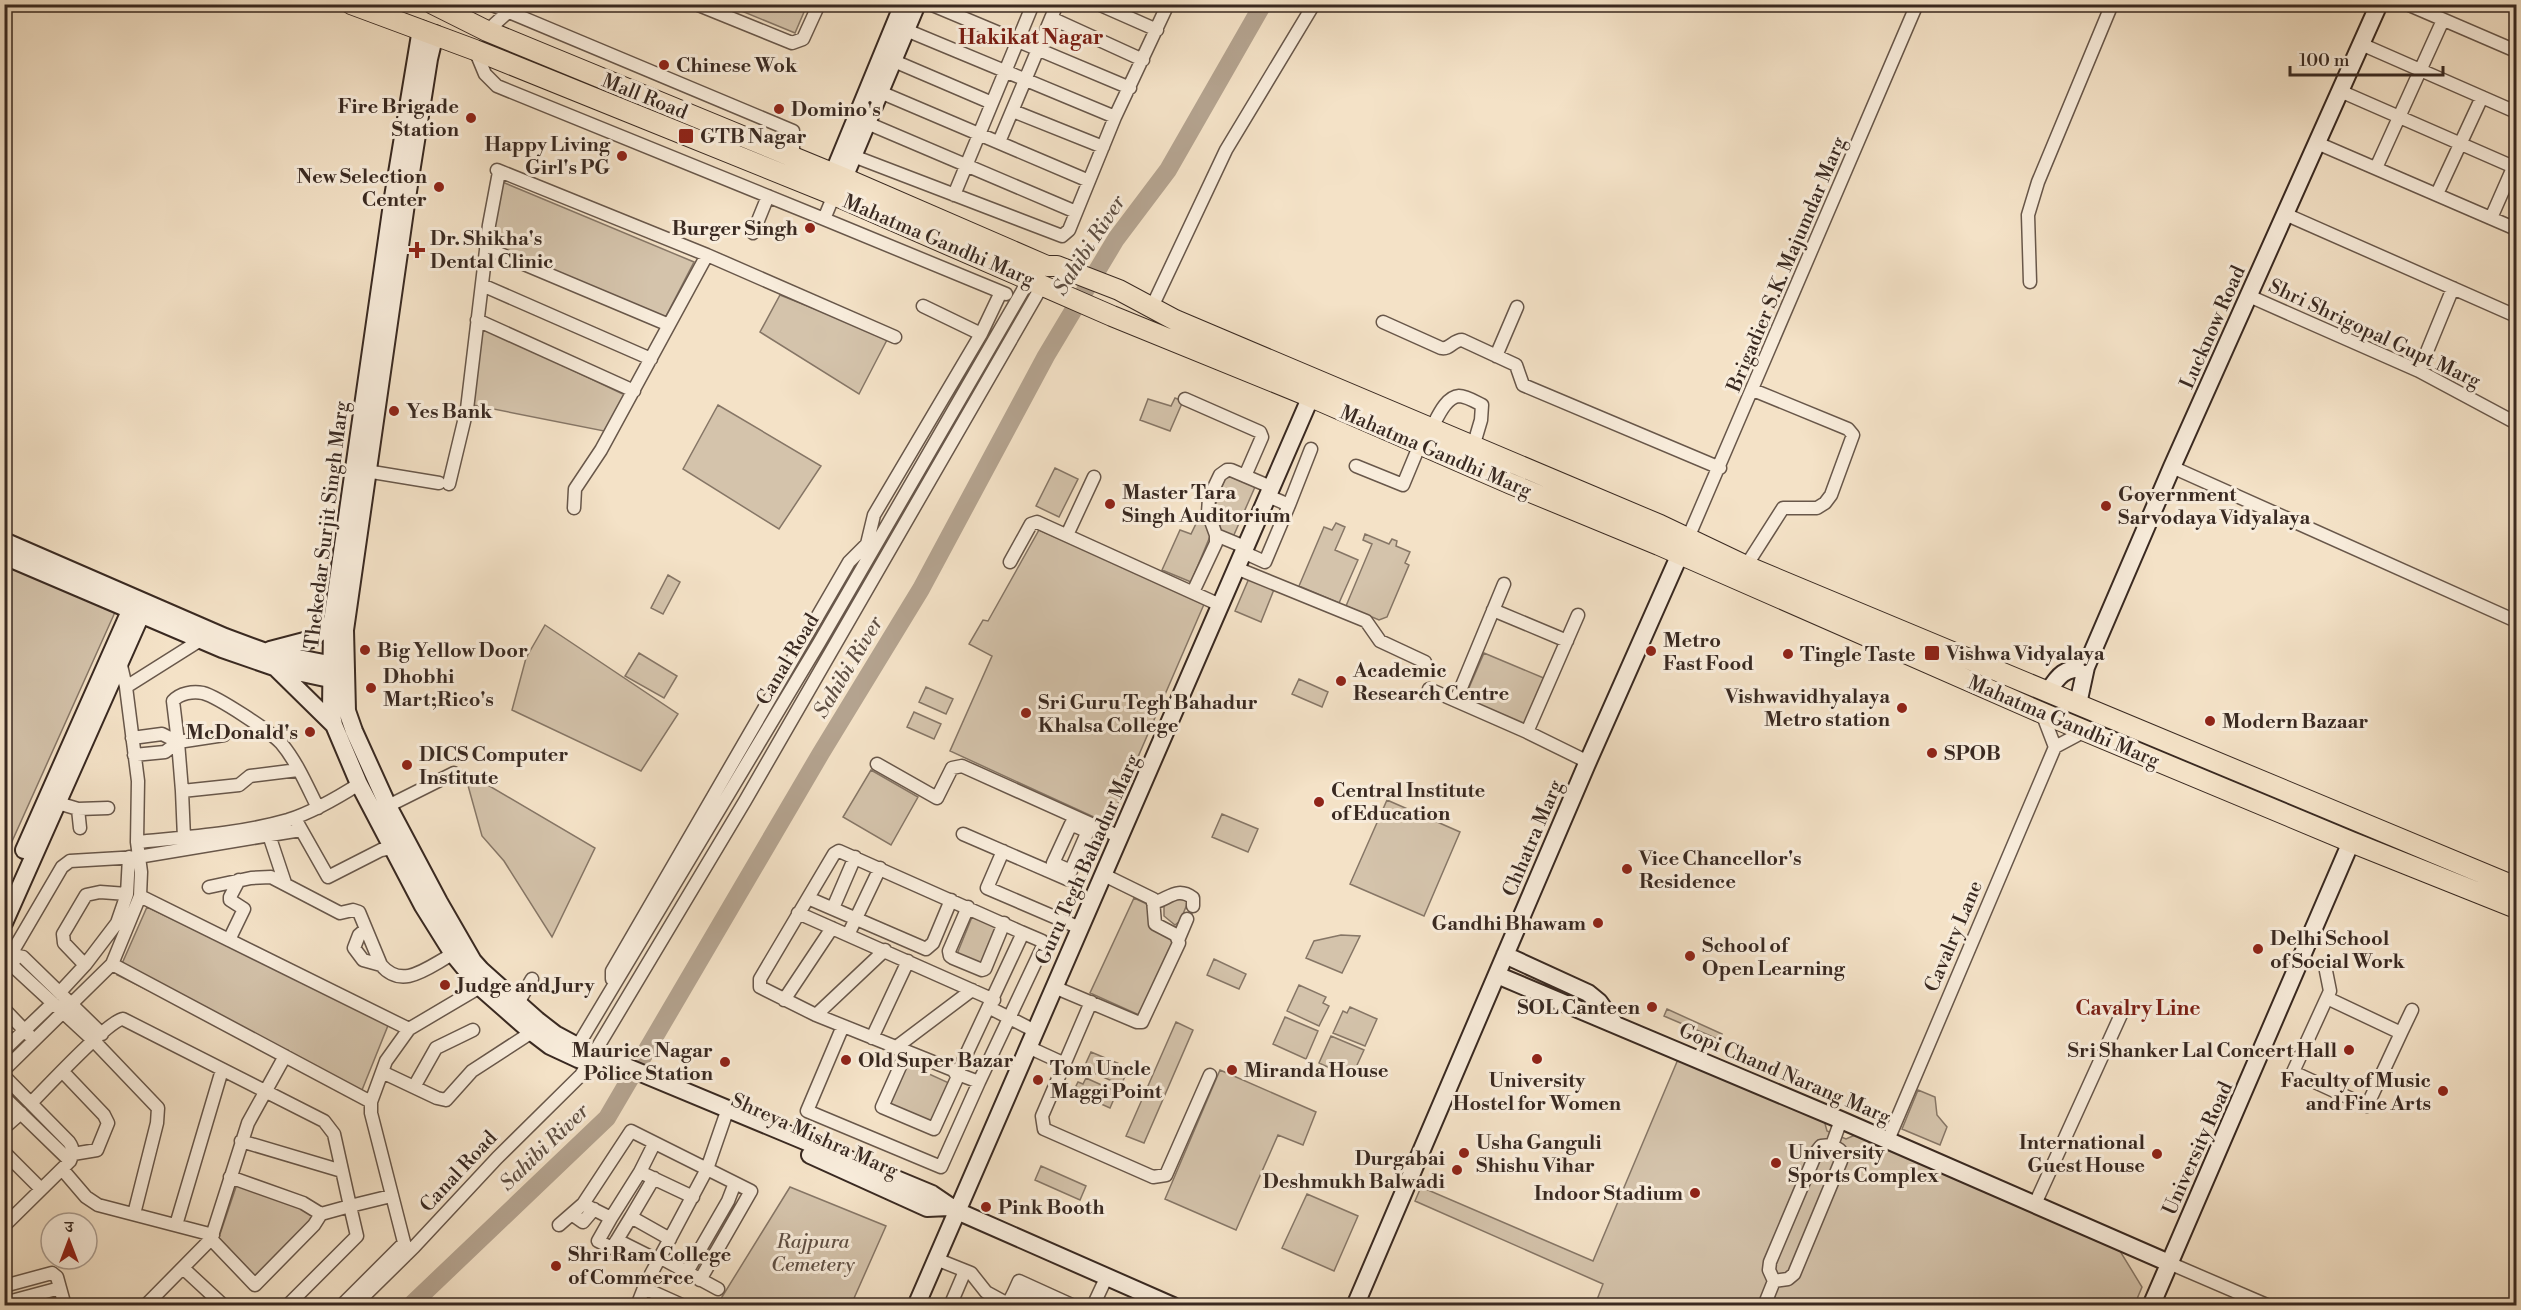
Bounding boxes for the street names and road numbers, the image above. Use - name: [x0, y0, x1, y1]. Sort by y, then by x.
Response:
- street label: Mall Road: [598, 69, 692, 126]
- street label: Brigadier S.K. Majumdar Marg: [1722, 133, 1853, 397]
- street label: Mahatma Gandhi Marg: [839, 190, 1039, 293]
- street label: Lucknow Road: [2175, 262, 2252, 393]
- street label: Shri Shrigopal Gupt Marg: [2264, 274, 2485, 395]
- street label: Thekedar Surjit Singh Marg: [300, 399, 355, 651]
- street label: Mahatma Gandhi Marg: [1336, 401, 1536, 504]
- street label: Canal Road: [751, 609, 826, 710]
- street label: Mahatma Gandhi Marg: [1964, 671, 2164, 774]
- street label: Guru Tegh Bahadur Marg: [1031, 750, 1146, 969]
- street label: Chhatra Marg: [1498, 776, 1569, 901]
- street label: Cavalry Lane: [1920, 877, 1989, 996]
- street label: Gopi Chand Narang Marg: [1675, 1018, 1895, 1131]
- street label: University Road: [2158, 1077, 2239, 1219]
- street label: Shreya Mishra Marg: [727, 1088, 902, 1185]
- street label: Canal Road: [415, 1126, 504, 1218]

